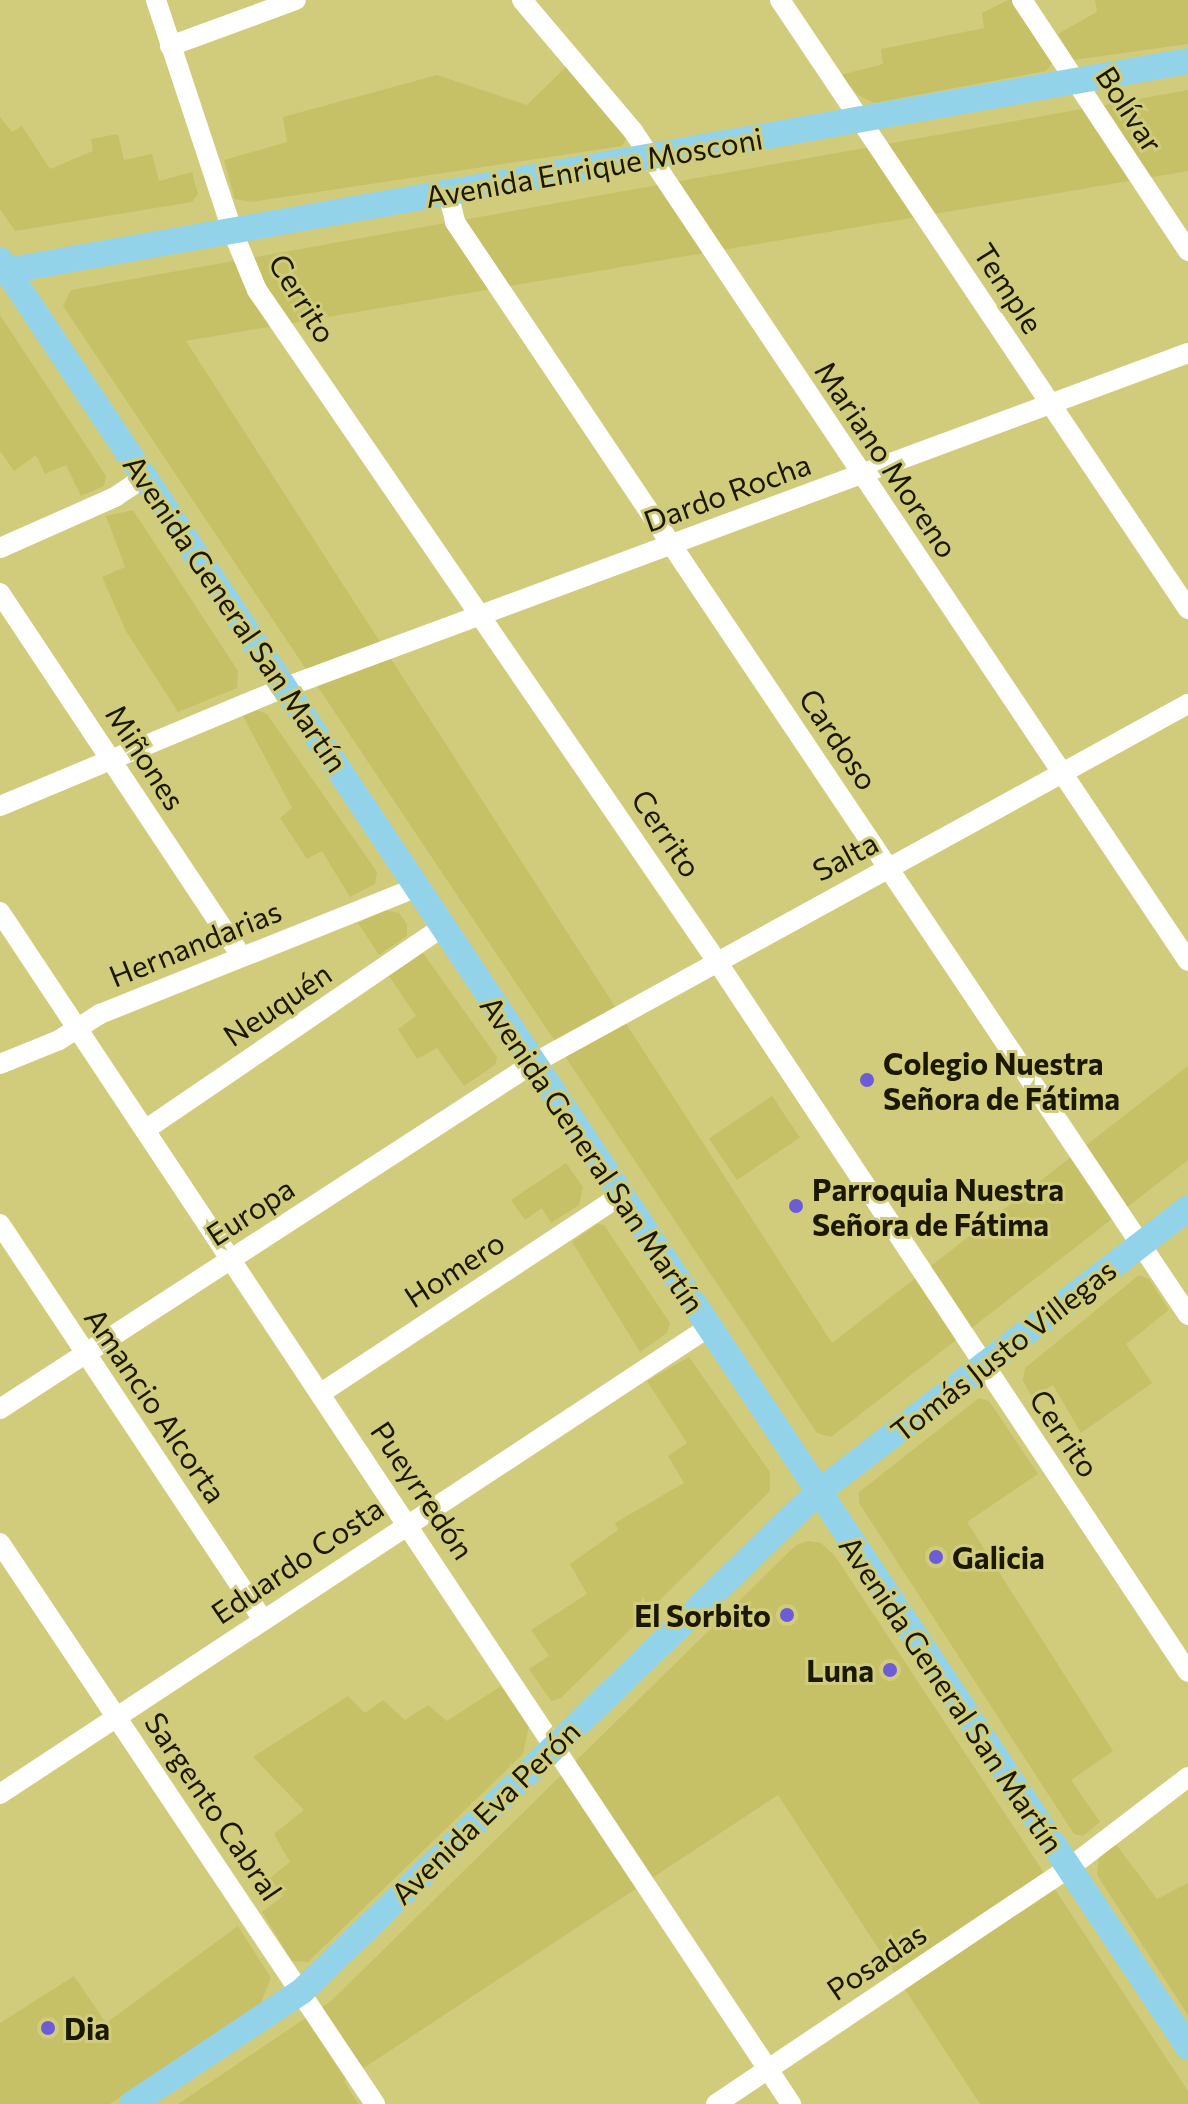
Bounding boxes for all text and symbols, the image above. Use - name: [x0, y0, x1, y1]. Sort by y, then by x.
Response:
- street label: Bolívar: [1089, 59, 1171, 159]
- street label: Avenida Enrique Mosconi: [422, 120, 766, 214]
- street label: Temple: [967, 236, 1051, 340]
- street label: Cerrito: [262, 247, 344, 349]
- street label: Mariano Moreno: [808, 354, 966, 564]
- street label: Dardo Rocha: [639, 445, 815, 539]
- street label: Avenida General San Martín: [116, 447, 356, 779]
- street label: Cardoso: [792, 682, 886, 796]
- street label: Miñones: [99, 698, 193, 816]
- street label: Cerrito: [625, 782, 709, 884]
- street label: Salta: [806, 824, 884, 888]
- street label: Hernandarias: [104, 892, 286, 994]
- street label: Neuquén: [216, 955, 338, 1053]
- street label: Avenida General San Martín: [473, 988, 713, 1320]
- place label: Colegio Nuestra Señora de Fátima: [883, 1045, 1120, 1116]
- marker: Colegio Nuestra Señora de Fátima: [858, 1071, 876, 1089]
- street label: Europa: [199, 1169, 301, 1253]
- place label: Parroquia Nuestra Señora de Fátima: [812, 1171, 1064, 1242]
- marker: Parroquia Nuestra Señora de Fátima: [787, 1197, 805, 1215]
- street label: Homero: [397, 1223, 511, 1315]
- street label: Tomás Justo Villegas: [883, 1251, 1123, 1449]
- street label: Amancio Alcorta: [78, 1301, 234, 1509]
- street label: Cerrito: [1023, 1382, 1107, 1484]
- street label: Pueyrredón: [364, 1414, 482, 1566]
- street label: Eduardo Costa: [204, 1489, 390, 1631]
- street label: Avenida General San Martín: [832, 1528, 1072, 1860]
- place label: Galicia: [952, 1539, 1045, 1575]
- marker: Galicia: [927, 1548, 945, 1566]
- place label: El Sorbito: [634, 1597, 771, 1633]
- marker: El Sorbito: [778, 1606, 796, 1624]
- place label: Luna: [806, 1652, 874, 1688]
- marker: Luna: [881, 1661, 899, 1679]
- street label: Sargento Cabral: [138, 1705, 290, 1907]
- street label: Avenida Eva Perón: [383, 1713, 587, 1911]
- street label: Posadas: [820, 1915, 932, 2007]
- place label: Dia: [64, 2010, 110, 2046]
- marker: Dia: [39, 2019, 57, 2037]

